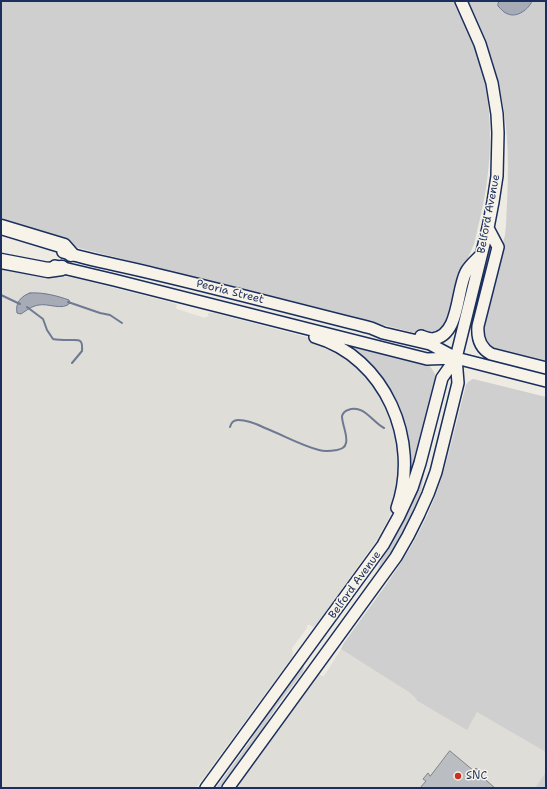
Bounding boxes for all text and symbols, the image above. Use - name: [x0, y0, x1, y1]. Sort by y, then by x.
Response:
- street label: Belford Avenue: [475, 173, 503, 255]
- street label: Peoria Street: [195, 277, 265, 307]
- street label: Belford Avenue: [326, 549, 384, 621]
- place label: SNC: [466, 769, 487, 783]
- marker: SNC: [453, 771, 463, 781]

